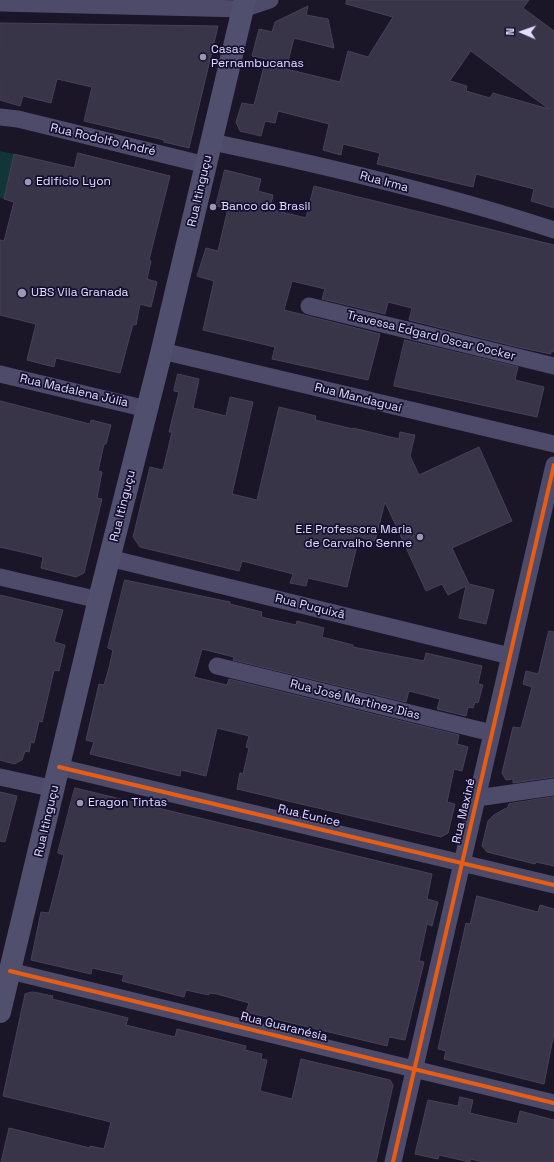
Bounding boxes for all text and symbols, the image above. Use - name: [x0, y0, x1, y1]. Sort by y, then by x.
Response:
- north arrow: [502, 12, 542, 52]
- text: N: [503, 28, 517, 36]
- place label: Casas Pernambucanas: [211, 43, 304, 71]
- marker: Casas Pernambucanas: [198, 52, 208, 62]
- street label: Rua Rodolfo André: [49, 121, 157, 159]
- street label: Rua Itinguçu: [185, 154, 215, 228]
- street label: Rua Irma: [358, 169, 410, 195]
- place label: Edifício Lyon: [36, 175, 111, 189]
- marker: Edifício Lyon: [23, 177, 33, 187]
- place label: Banco do Brasil: [221, 200, 310, 214]
- marker: Banco do Brasil: [208, 202, 218, 212]
- place label: UBS Vila Granada: [31, 286, 129, 300]
- marker: UBS Vila Granada: [16, 287, 28, 299]
- street label: Travessa Edgard Oscar Cocker: [345, 308, 517, 364]
- street label: Rua Madalena Júlia: [18, 372, 130, 410]
- street label: Rua Mandaguaí: [313, 380, 403, 416]
- street label: Rua Itinguçu: [107, 469, 139, 543]
- place label: E.E Professora Maria de Carvalho Senne: [296, 523, 412, 551]
- marker: E.E Professora Maria de Carvalho Senne: [415, 532, 425, 542]
- street label: Rua Puquixã: [274, 591, 346, 623]
- street label: Rua José Martinez Dias: [288, 677, 422, 723]
- street label: Rua Maxiné: [449, 777, 479, 845]
- street label: Rua Itinguçu: [32, 784, 62, 858]
- place label: Eragon Tintas: [88, 796, 167, 810]
- marker: Eragon Tintas: [75, 798, 85, 808]
- street label: Rua Eunice: [276, 802, 342, 830]
- street label: Rua Guaranésia: [239, 1009, 329, 1045]

